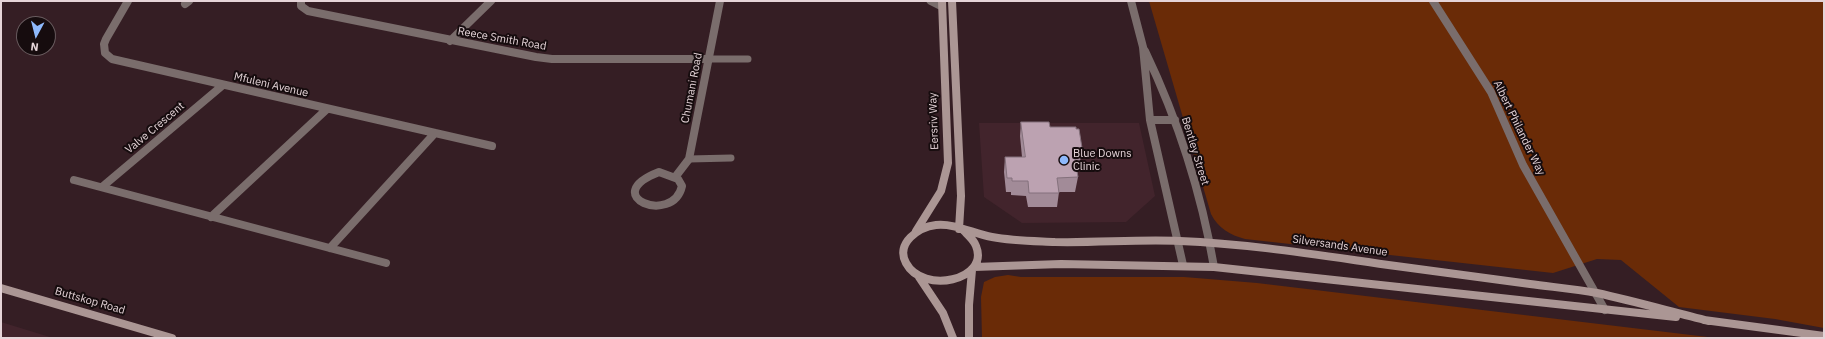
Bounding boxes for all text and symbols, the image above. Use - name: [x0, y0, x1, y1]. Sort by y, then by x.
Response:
- north arrow: [16, 16, 56, 56]
- street label: Reece Smith Road: [457, 25, 547, 53]
- text: N: [30, 39, 39, 54]
- street label: Chumani Road: [679, 52, 705, 124]
- street label: Mfuleni Avenue: [232, 70, 310, 100]
- street label: Albert Philander Way: [1490, 78, 1548, 178]
- street label: Eersriv Way: [926, 92, 942, 150]
- street label: Valve Crescent: [123, 100, 187, 156]
- street label: Bentley Street: [1178, 115, 1212, 187]
- place label: Blue Downs Clinic: [1073, 147, 1132, 173]
- marker: Blue Downs Clinic: [1058, 154, 1070, 166]
- street label: Silversands Avenue: [1292, 233, 1388, 259]
- street label: Buttskop Road: [53, 285, 127, 317]

